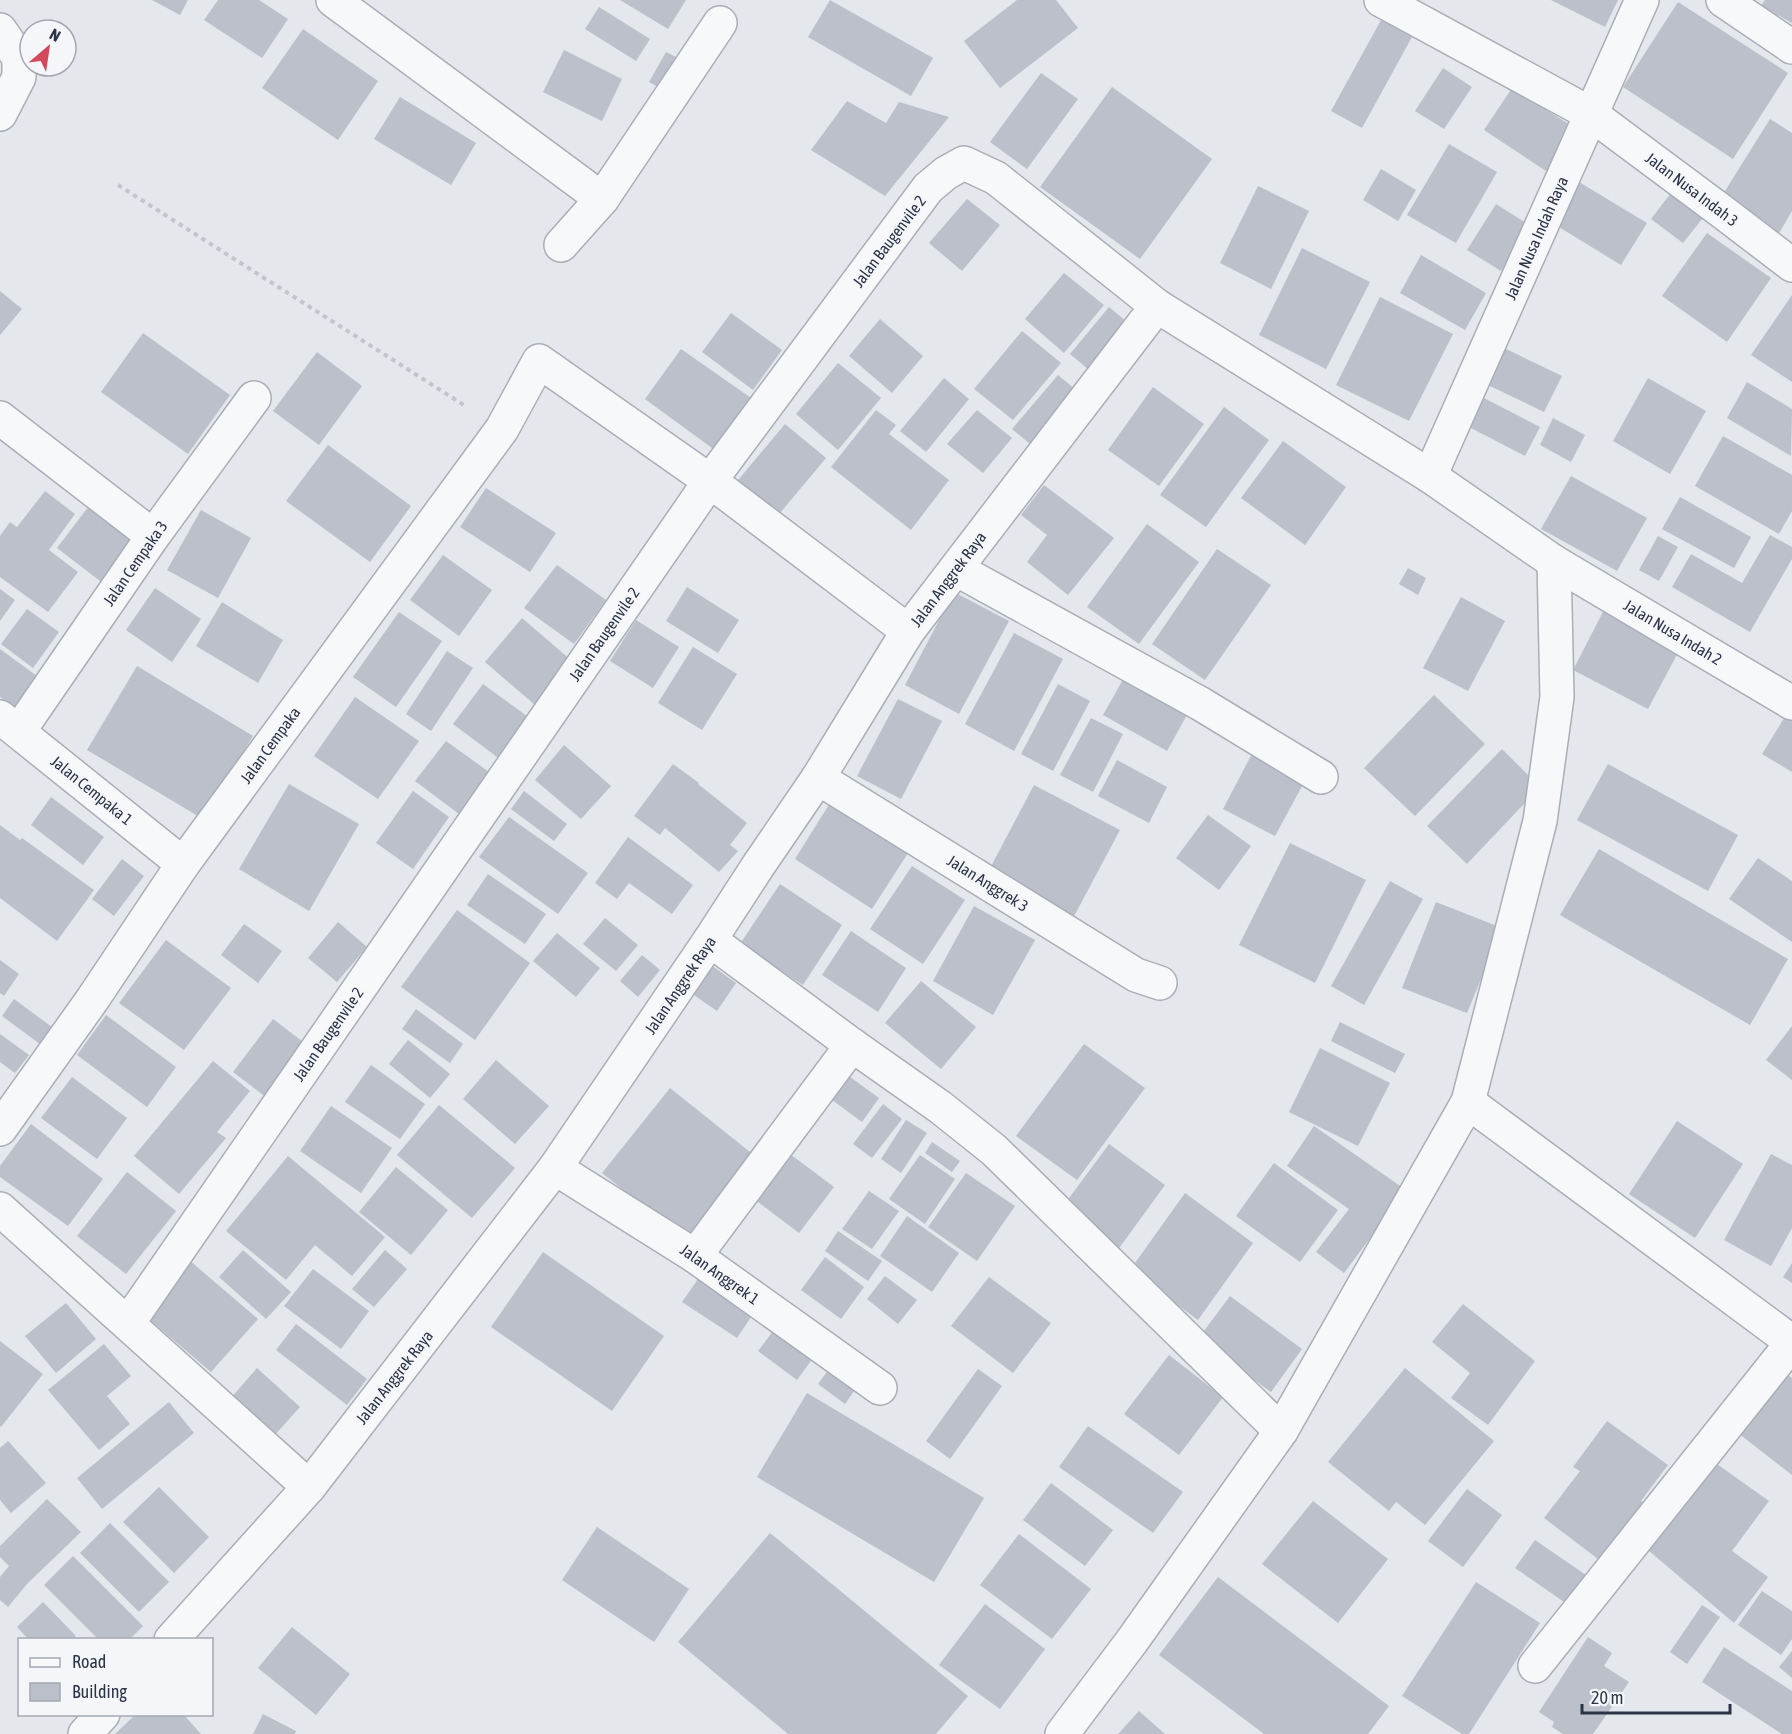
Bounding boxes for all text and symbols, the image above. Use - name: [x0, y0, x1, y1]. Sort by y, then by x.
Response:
- north arrow: [18, 18, 78, 78]
- text: N: [47, 25, 64, 45]
- street label: Jalan Nusa Indah 3: [1642, 148, 1742, 230]
- street label: Jalan Nusa Indah Raya: [1501, 174, 1572, 303]
- street label: Jalan Baugenvile 2: [849, 192, 930, 291]
- street label: Jalan Cempaka 3: [99, 517, 172, 609]
- street label: Jalan Anggrek Raya: [907, 528, 990, 630]
- street label: Jalan Baugenvile 2: [565, 584, 644, 685]
- street label: Jalan Nusa Indah 2: [1621, 596, 1725, 668]
- street label: Jalan Cempaka: [236, 703, 304, 787]
- street label: Jalan Cempaka 1: [47, 752, 136, 829]
- street label: Jalan Anggrek 3: [944, 851, 1032, 916]
- street label: Jalan Anggrek Raya: [641, 933, 720, 1038]
- street label: Jalan Baugenvile 2: [289, 984, 368, 1085]
- street label: Jalan Anggrek 1: [677, 1240, 763, 1309]
- street label: Jalan Anggrek Raya: [352, 1327, 437, 1428]
- legend: [18, 1638, 213, 1716]
- text: Road: [72, 1651, 106, 1672]
- scale bar: [1582, 1677, 1730, 1715]
- text: Building: [72, 1681, 127, 1702]
- text: 20 m: [1591, 1687, 1623, 1708]

